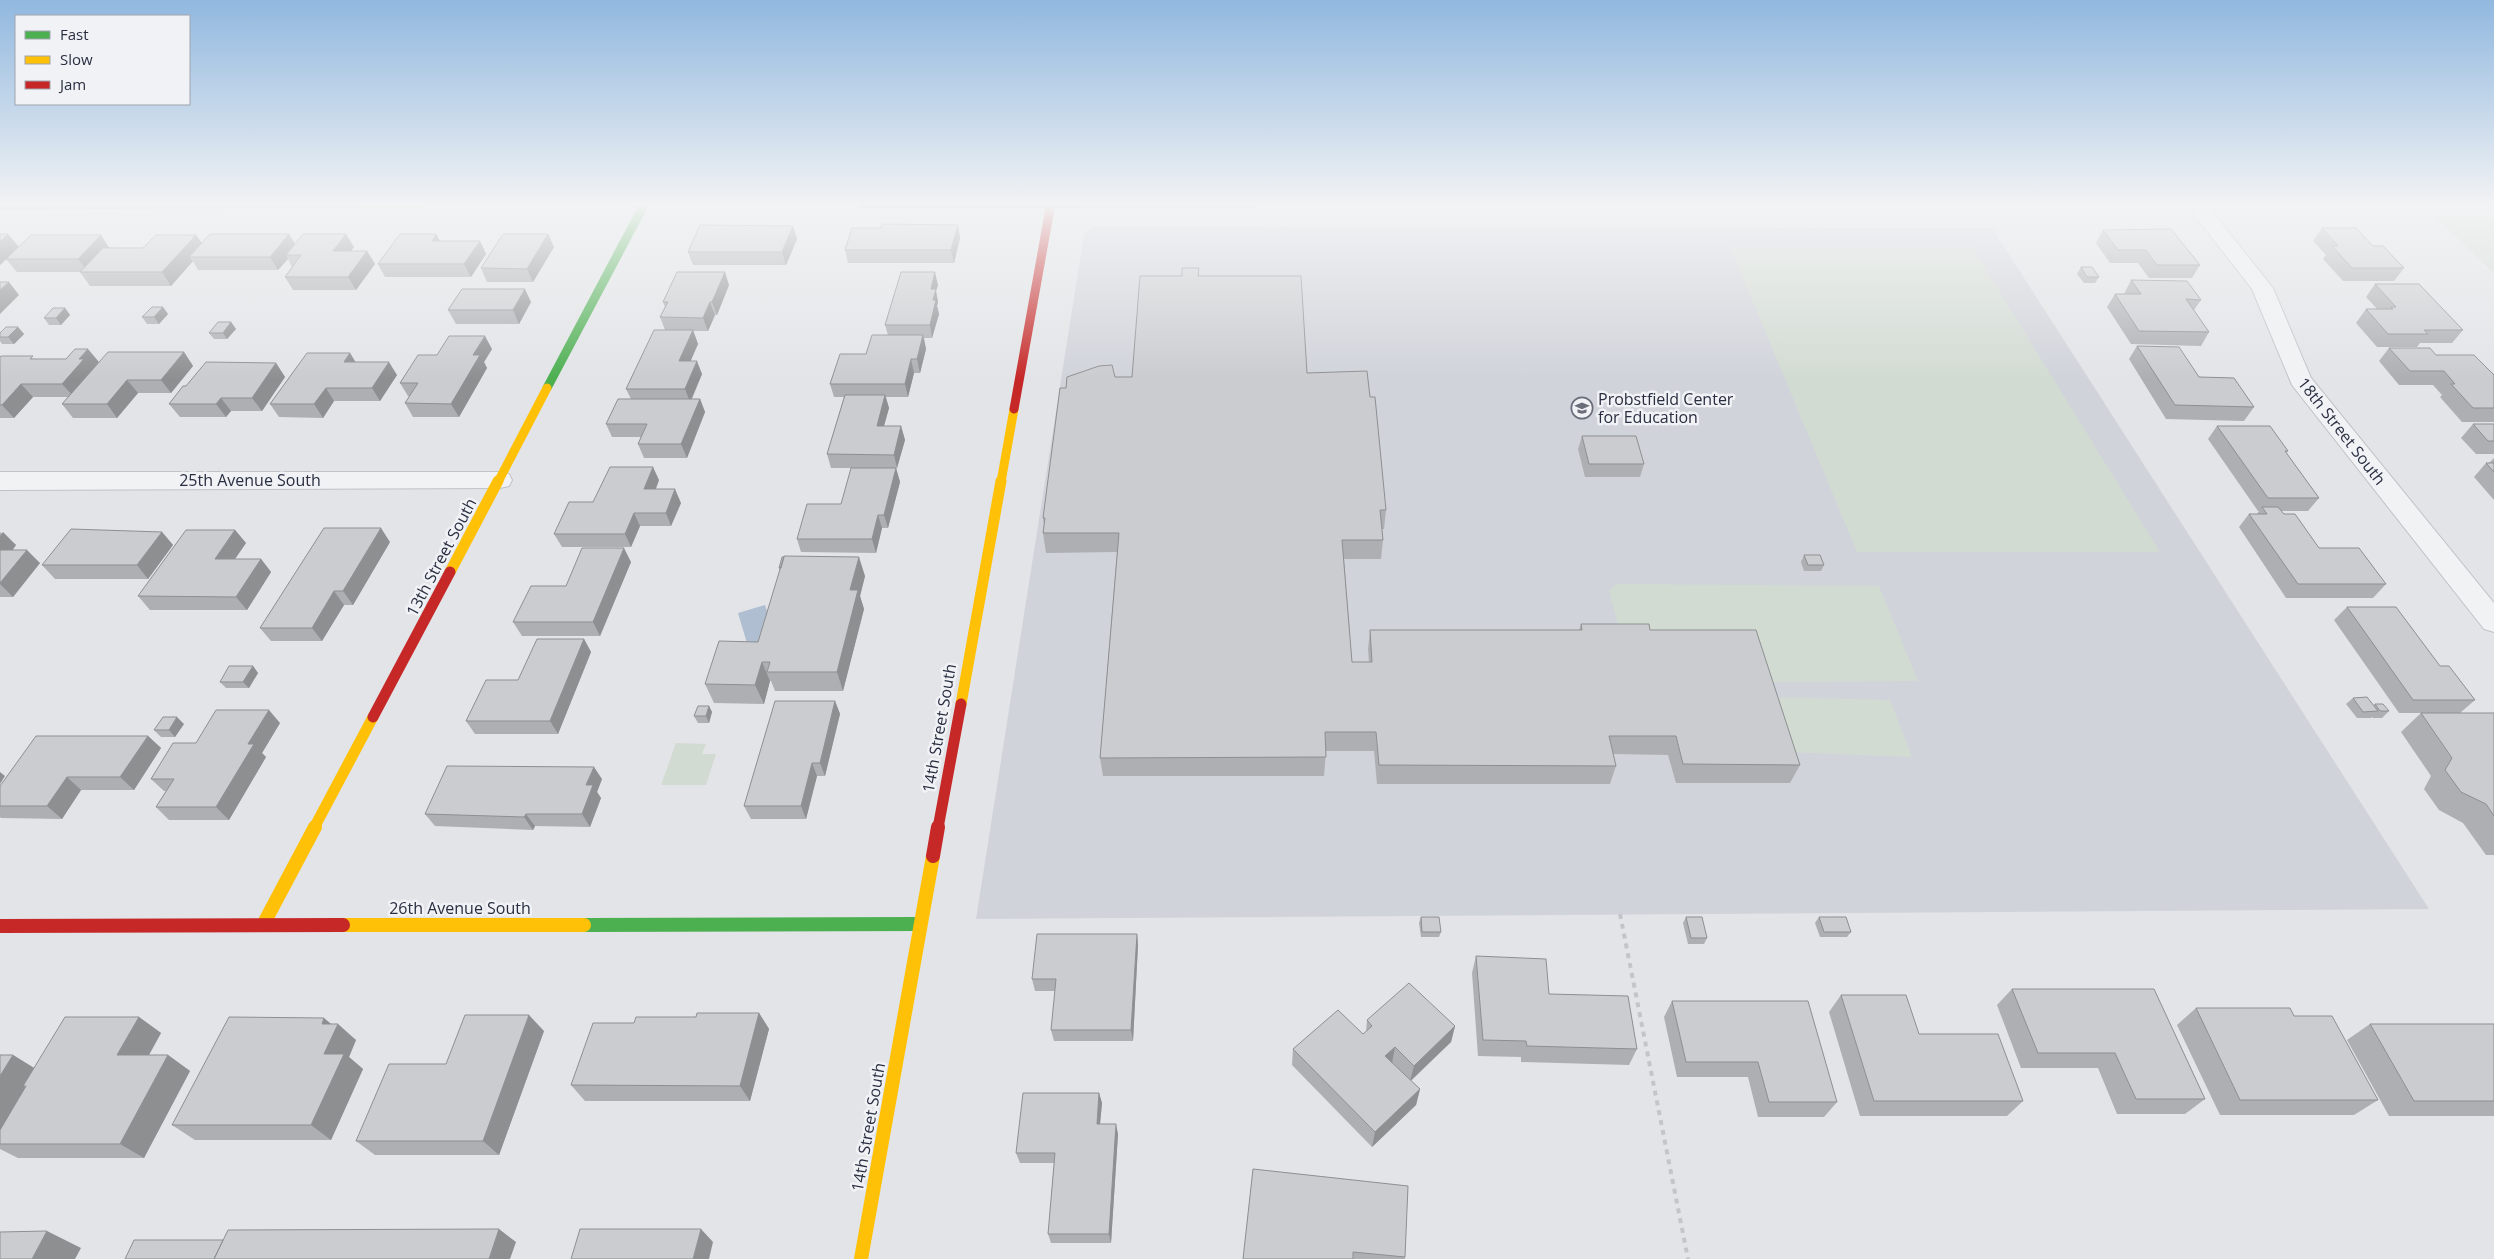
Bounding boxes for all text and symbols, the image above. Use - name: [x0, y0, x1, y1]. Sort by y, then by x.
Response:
- legend: [15, 15, 190, 105]
- text: Fast: [60, 24, 89, 44]
- text: Slow: [60, 49, 93, 69]
- text: Jam: [58, 74, 86, 94]
- street label: 18th Street South: [2293, 373, 2391, 489]
- place label: Probstfield Center for Education: [1598, 388, 1734, 428]
- school or university icon: Probstfield Center for Education: [1570, 396, 1594, 420]
- street label: 25th Avenue South: [179, 469, 321, 491]
- street label: 13th Street South: [401, 494, 481, 620]
- street label: 14th Street South: [917, 662, 961, 794]
- street label: 26th Avenue South: [389, 897, 531, 919]
- street label: 14th Street South: [846, 1061, 890, 1193]

